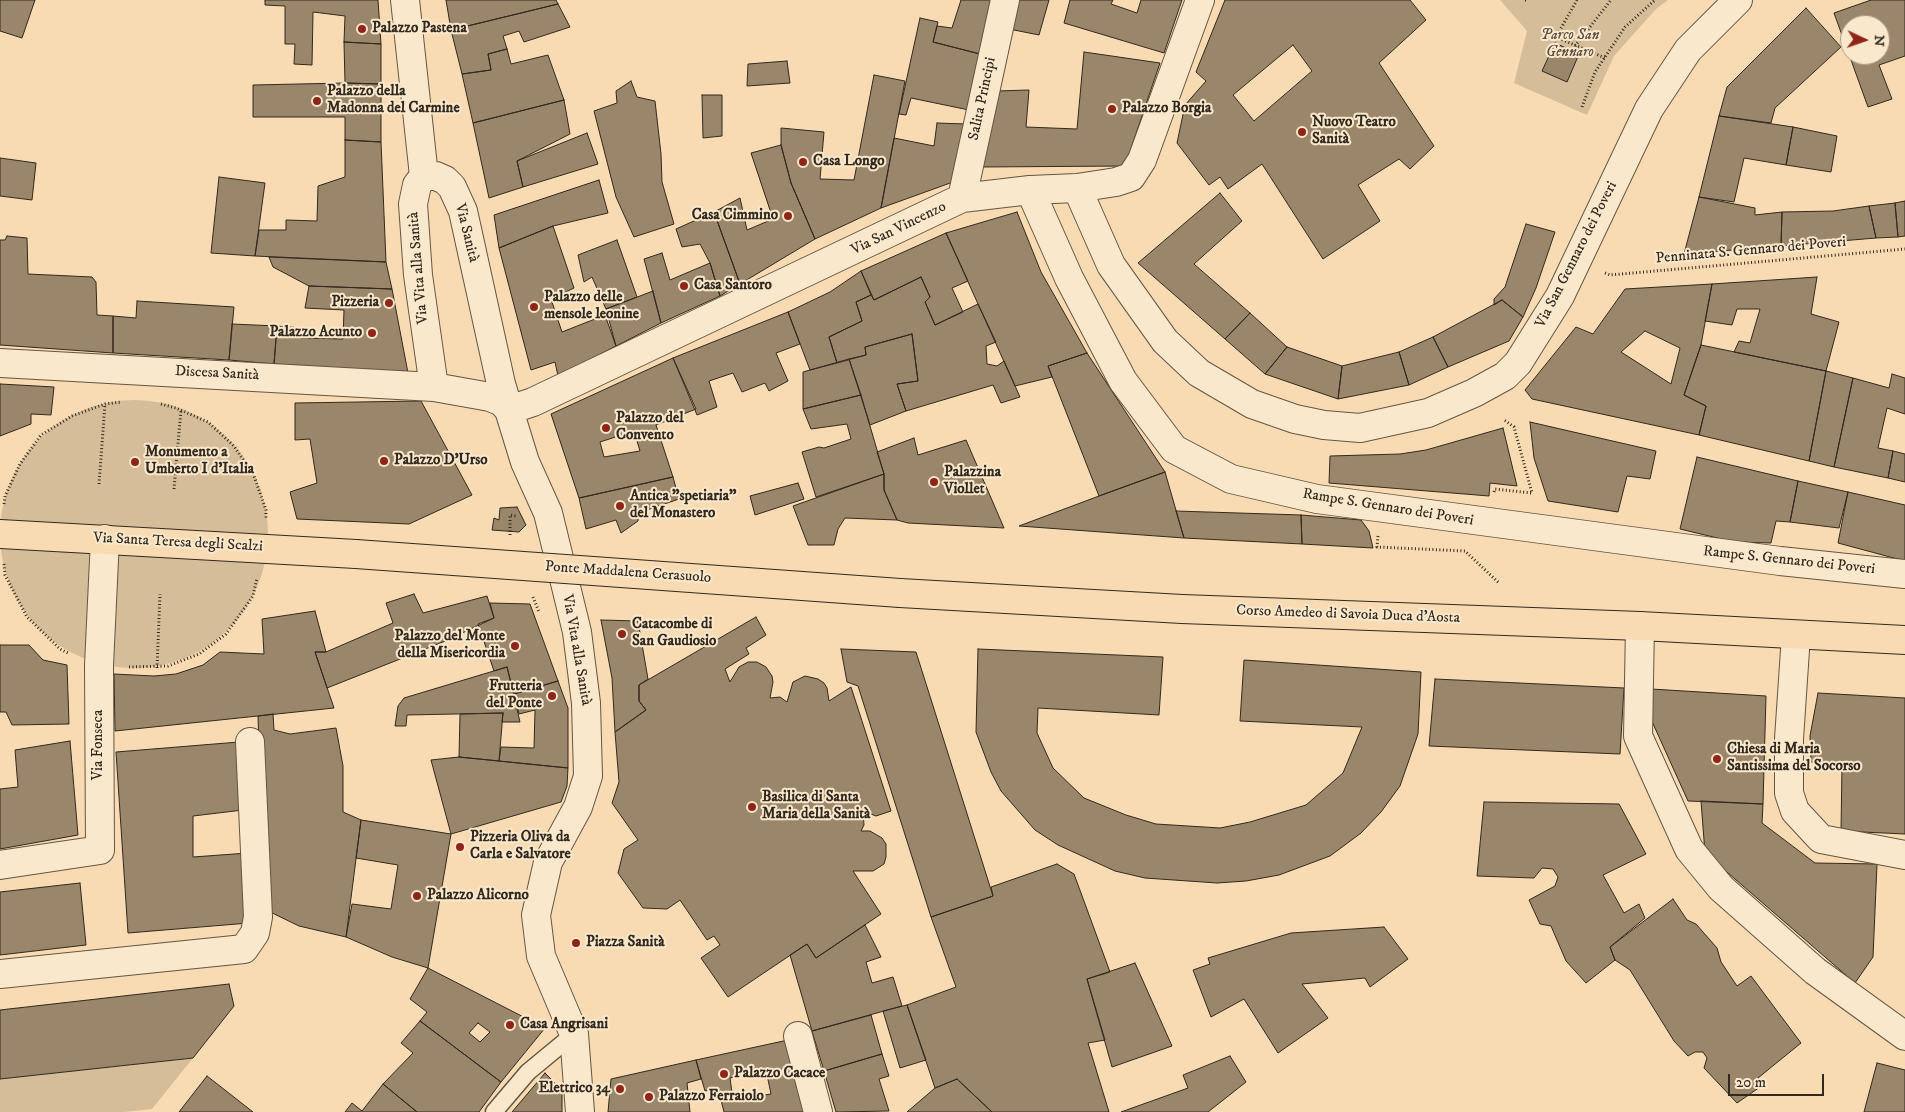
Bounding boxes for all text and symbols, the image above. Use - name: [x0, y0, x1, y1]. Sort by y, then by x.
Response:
- north arrow: [1840, 15, 1890, 65]
- place label: Palazzo Pastena: [372, 20, 467, 38]
- marker: Palazzo Pastena: [356, 23, 368, 35]
- park label: Parco San Gennaro: [1541, 27, 1599, 62]
- text: N: [1870, 35, 1888, 47]
- street label: Salita Principi: [965, 56, 1001, 142]
- place label: Palazzo della Madonna del Carmine: [327, 83, 460, 118]
- marker: Palazzo della Madonna del Carmine: [311, 95, 323, 107]
- place label: Palazzo Borgia: [1122, 100, 1211, 118]
- marker: Palazzo Borgia: [1106, 103, 1118, 115]
- place label: Nuovo Teatro Sanità: [1312, 114, 1396, 149]
- marker: Nuovo Teatro Sanità: [1296, 126, 1308, 138]
- place label: Casa Longo: [813, 153, 884, 171]
- marker: Casa Longo: [797, 156, 809, 168]
- street label: Via San Gennaro dei Poveri: [1532, 179, 1622, 331]
- street label: Via San Vincenzo: [849, 198, 949, 260]
- street label: Via Sanità: [450, 202, 482, 264]
- place label: Casa Cimmino: [692, 207, 778, 225]
- marker: Casa Cimmino: [782, 210, 794, 222]
- street label: Via Vita alla Sanità: [405, 211, 433, 325]
- street label: Penninata S. Gennaro dei Poveri: [1655, 234, 1847, 268]
- place label: Casa Santoro: [694, 277, 772, 295]
- marker: Casa Santoro: [678, 280, 690, 292]
- place label: Palazzo delle mensole leonine: [544, 289, 639, 324]
- place label: Pizzeria: [331, 294, 379, 312]
- marker: Pizzeria: [383, 297, 395, 309]
- marker: Palazzo delle mensole leonine: [528, 301, 540, 313]
- place label: Palazzo Acunto: [269, 324, 362, 342]
- marker: Palazzo Acunto: [366, 327, 378, 339]
- street label: Discesa Sanità: [174, 363, 260, 385]
- place label: Palazzo del Convento: [616, 410, 684, 445]
- marker: Palazzo del Convento: [600, 422, 612, 434]
- place label: Monumento a Umberto I d'Italia: [145, 444, 254, 479]
- place label: Palazzo D'Urso: [394, 452, 488, 470]
- marker: Palazzo D'Urso: [378, 455, 390, 467]
- marker: Monumento a Umberto I d'Italia: [129, 456, 141, 468]
- place label: Palazzina Viollet: [944, 464, 1001, 499]
- marker: Palazzina Viollet: [928, 476, 940, 488]
- street label: Rampe S. Gennaro dei Poveri: [1301, 486, 1475, 530]
- place label: Antica "spetiaria" del Monastero: [630, 488, 736, 523]
- marker: Antica "spetiaria" del Monastero: [614, 500, 626, 512]
- street label: Via Santa Teresa degli Scalzi: [93, 530, 263, 556]
- street label: Rampe S. Gennaro dei Poveri: [1702, 543, 1876, 579]
- street label: Ponte Maddalena Cerasuolo: [544, 558, 712, 588]
- street label: Via Vita alla Sanità: [557, 593, 595, 707]
- street label: Corso Amedeo di Savoia Duca d'Aosta: [1236, 602, 1460, 628]
- place label: Catacombe di San Gaudiosio: [632, 616, 716, 651]
- place label: Palazzo del Monte della Misericordia: [395, 628, 505, 663]
- marker: Catacombe di San Gaudiosio: [616, 628, 628, 640]
- marker: Palazzo del Monte della Misericordia: [509, 640, 521, 652]
- place label: Frutteria del Ponte: [486, 678, 542, 713]
- marker: Frutteria del Ponte: [546, 690, 558, 702]
- street label: Via Fonseca: [90, 710, 108, 780]
- place label: Chiesa di Maria Santissima del Socorso: [1727, 741, 1861, 776]
- marker: Chiesa di Maria Santissima del Socorso: [1711, 753, 1723, 765]
- place label: Basilica di Santa Maria della Sanità: [762, 789, 870, 824]
- marker: Basilica di Santa Maria della Sanità: [746, 801, 758, 813]
- place label: Pizzeria Oliva da Carla e Salvatore: [470, 829, 571, 864]
- marker: Pizzeria Oliva da Carla e Salvatore: [454, 841, 466, 853]
- place label: Palazzo Alicorno: [427, 887, 529, 905]
- marker: Palazzo Alicorno: [411, 890, 423, 902]
- place label: Piazza Sanità: [586, 934, 665, 952]
- marker: Piazza Sanità: [570, 937, 582, 949]
- place label: Casa Angrisani: [520, 1016, 608, 1034]
- marker: Casa Angrisani: [504, 1019, 516, 1031]
- scale bar: [1730, 1064, 1826, 1096]
- place label: Palazzo Cacace: [734, 1065, 825, 1083]
- marker: Palazzo Cacace: [718, 1068, 730, 1080]
- text: 20 m: [1736, 1073, 1766, 1092]
- place label: Elettrico 34: [538, 1080, 610, 1098]
- marker: Elettrico 34: [614, 1083, 626, 1095]
- place label: Palazzo Ferraiolo: [659, 1088, 764, 1106]
- marker: Palazzo Ferraiolo: [643, 1091, 655, 1103]

